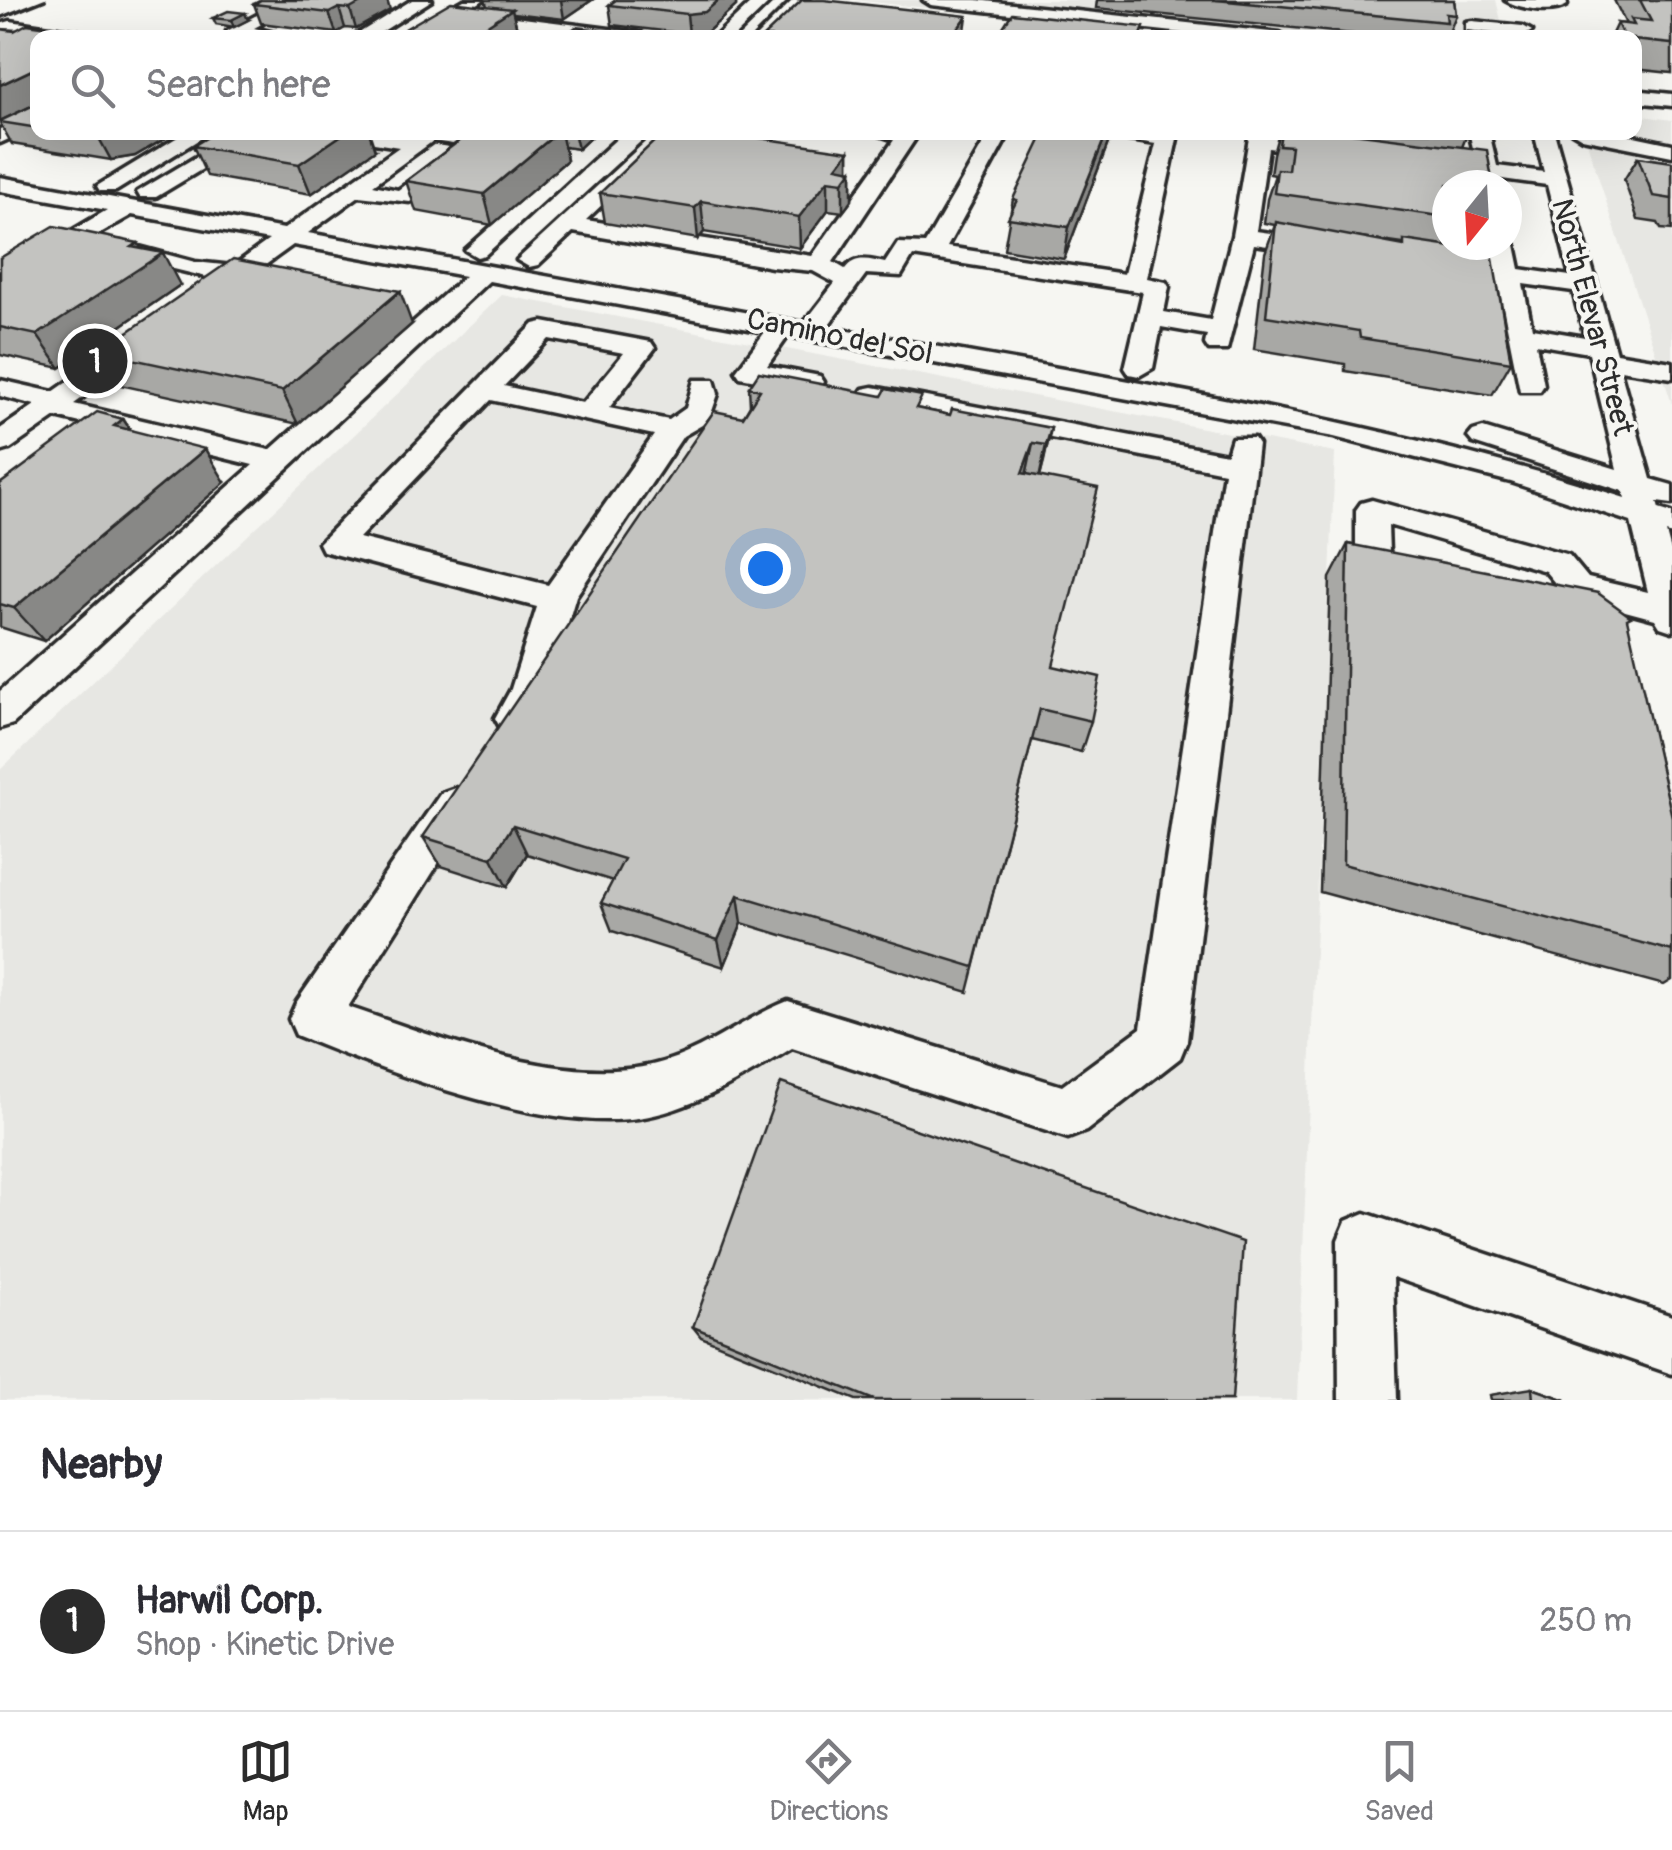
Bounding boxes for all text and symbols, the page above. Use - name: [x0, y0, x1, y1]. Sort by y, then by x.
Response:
- search box: [30, 30, 1642, 140]
- icon: search: [65, 58, 120, 113]
- text: Search here: [145, 61, 331, 109]
- north arrow: [1432, 170, 1522, 260]
- street label: North Elevar Street: [1543, 195, 1642, 440]
- street label: Camino del Sol: [744, 300, 936, 373]
- pin: 1: [62, 324, 128, 398]
- your location: [740, 543, 791, 594]
- text: Nearby: [40, 1439, 162, 1491]
- text: Harwil Corp.: [135, 1577, 324, 1625]
- text: 1: [66, 1601, 79, 1641]
- text: 250 m: [1540, 1601, 1632, 1641]
- text: Shop · Kinetic Drive: [135, 1625, 394, 1665]
- tab: Map: [238, 1734, 293, 1829]
- tab: Directions: [769, 1734, 888, 1829]
- tab: Saved: [1364, 1734, 1434, 1829]

